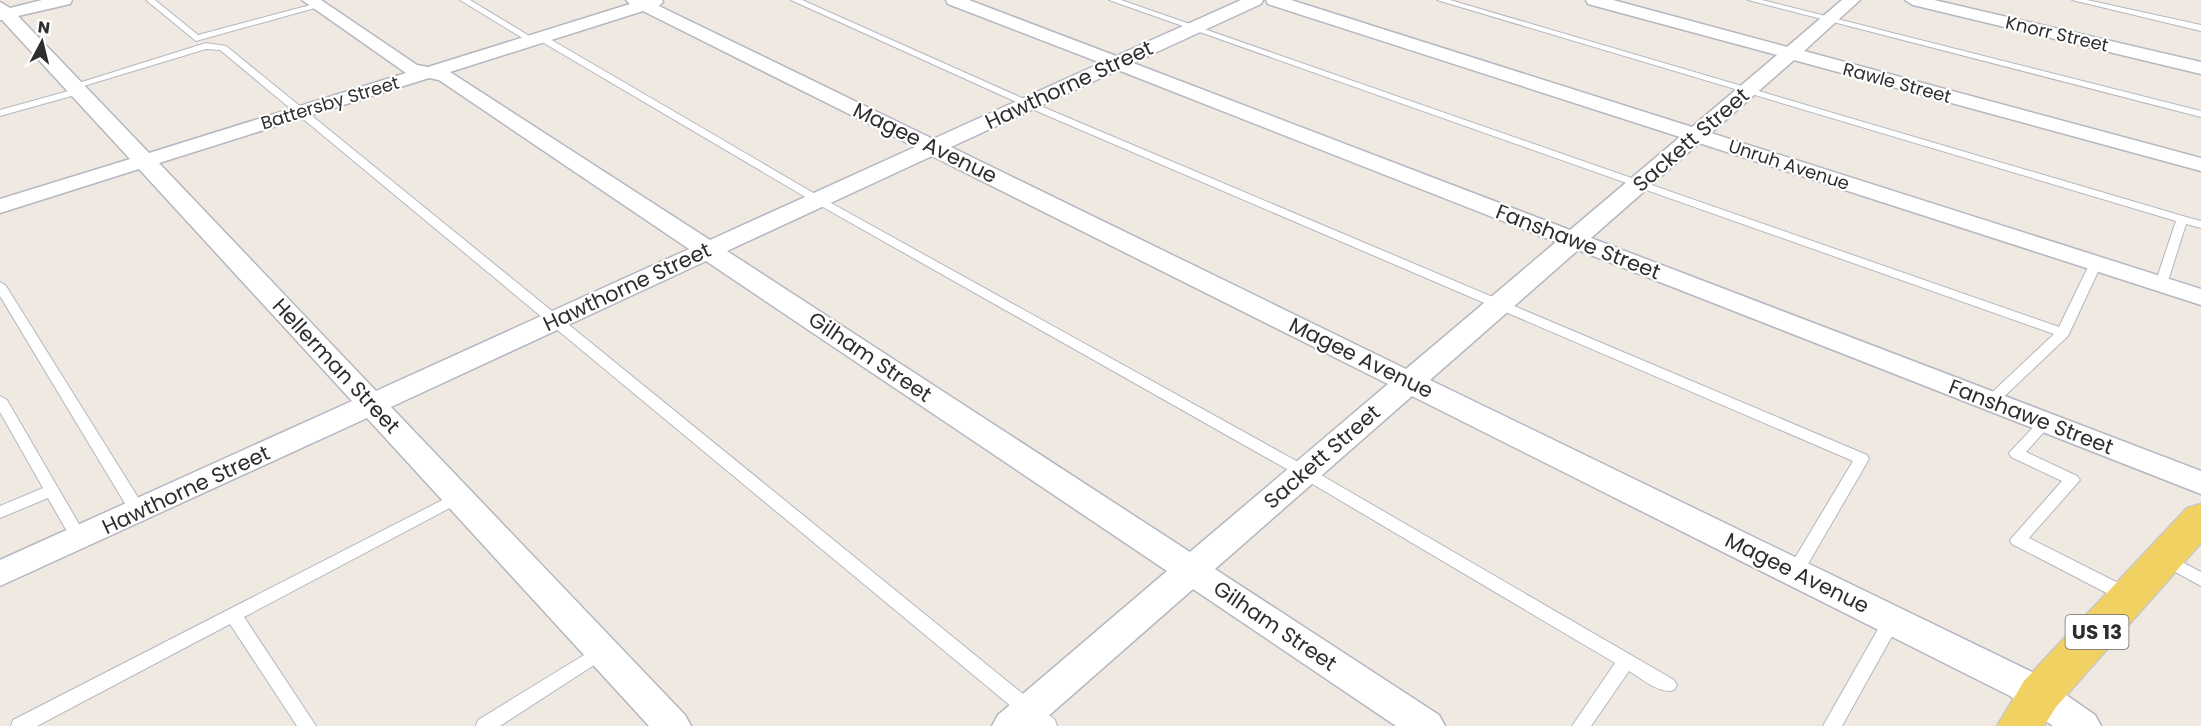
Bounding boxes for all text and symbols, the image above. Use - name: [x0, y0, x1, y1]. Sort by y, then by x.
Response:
- street label: Knorr Street: [2003, 10, 2111, 57]
- north arrow: [12, 12, 72, 72]
- text: N: [36, 15, 51, 40]
- street label: Hawthorne Street: [980, 33, 1157, 136]
- street label: Rawle Street: [1840, 56, 1954, 109]
- street label: Battersby Street: [258, 70, 402, 135]
- street label: Sackett Street: [1626, 81, 1755, 198]
- street label: Magee Avenue: [848, 95, 1002, 190]
- street label: Unruh Avenue: [1725, 133, 1853, 196]
- street label: Fanshawe Street: [1492, 197, 1665, 286]
- street label: Hawthorne Street: [538, 235, 715, 338]
- street label: Hellerman Street: [266, 292, 407, 440]
- street label: Gilham Street: [803, 305, 938, 409]
- street label: Magee Avenue: [1284, 310, 1438, 405]
- street label: Fanshawe Street: [1945, 372, 2118, 461]
- street label: Sackett Street: [1257, 398, 1386, 515]
- street label: Hawthorne Street: [97, 438, 274, 541]
- street label: Magee Avenue: [1720, 525, 1874, 620]
- street label: Gilham Street: [1208, 574, 1343, 678]
- road number: US 13: [2066, 615, 2128, 649]

